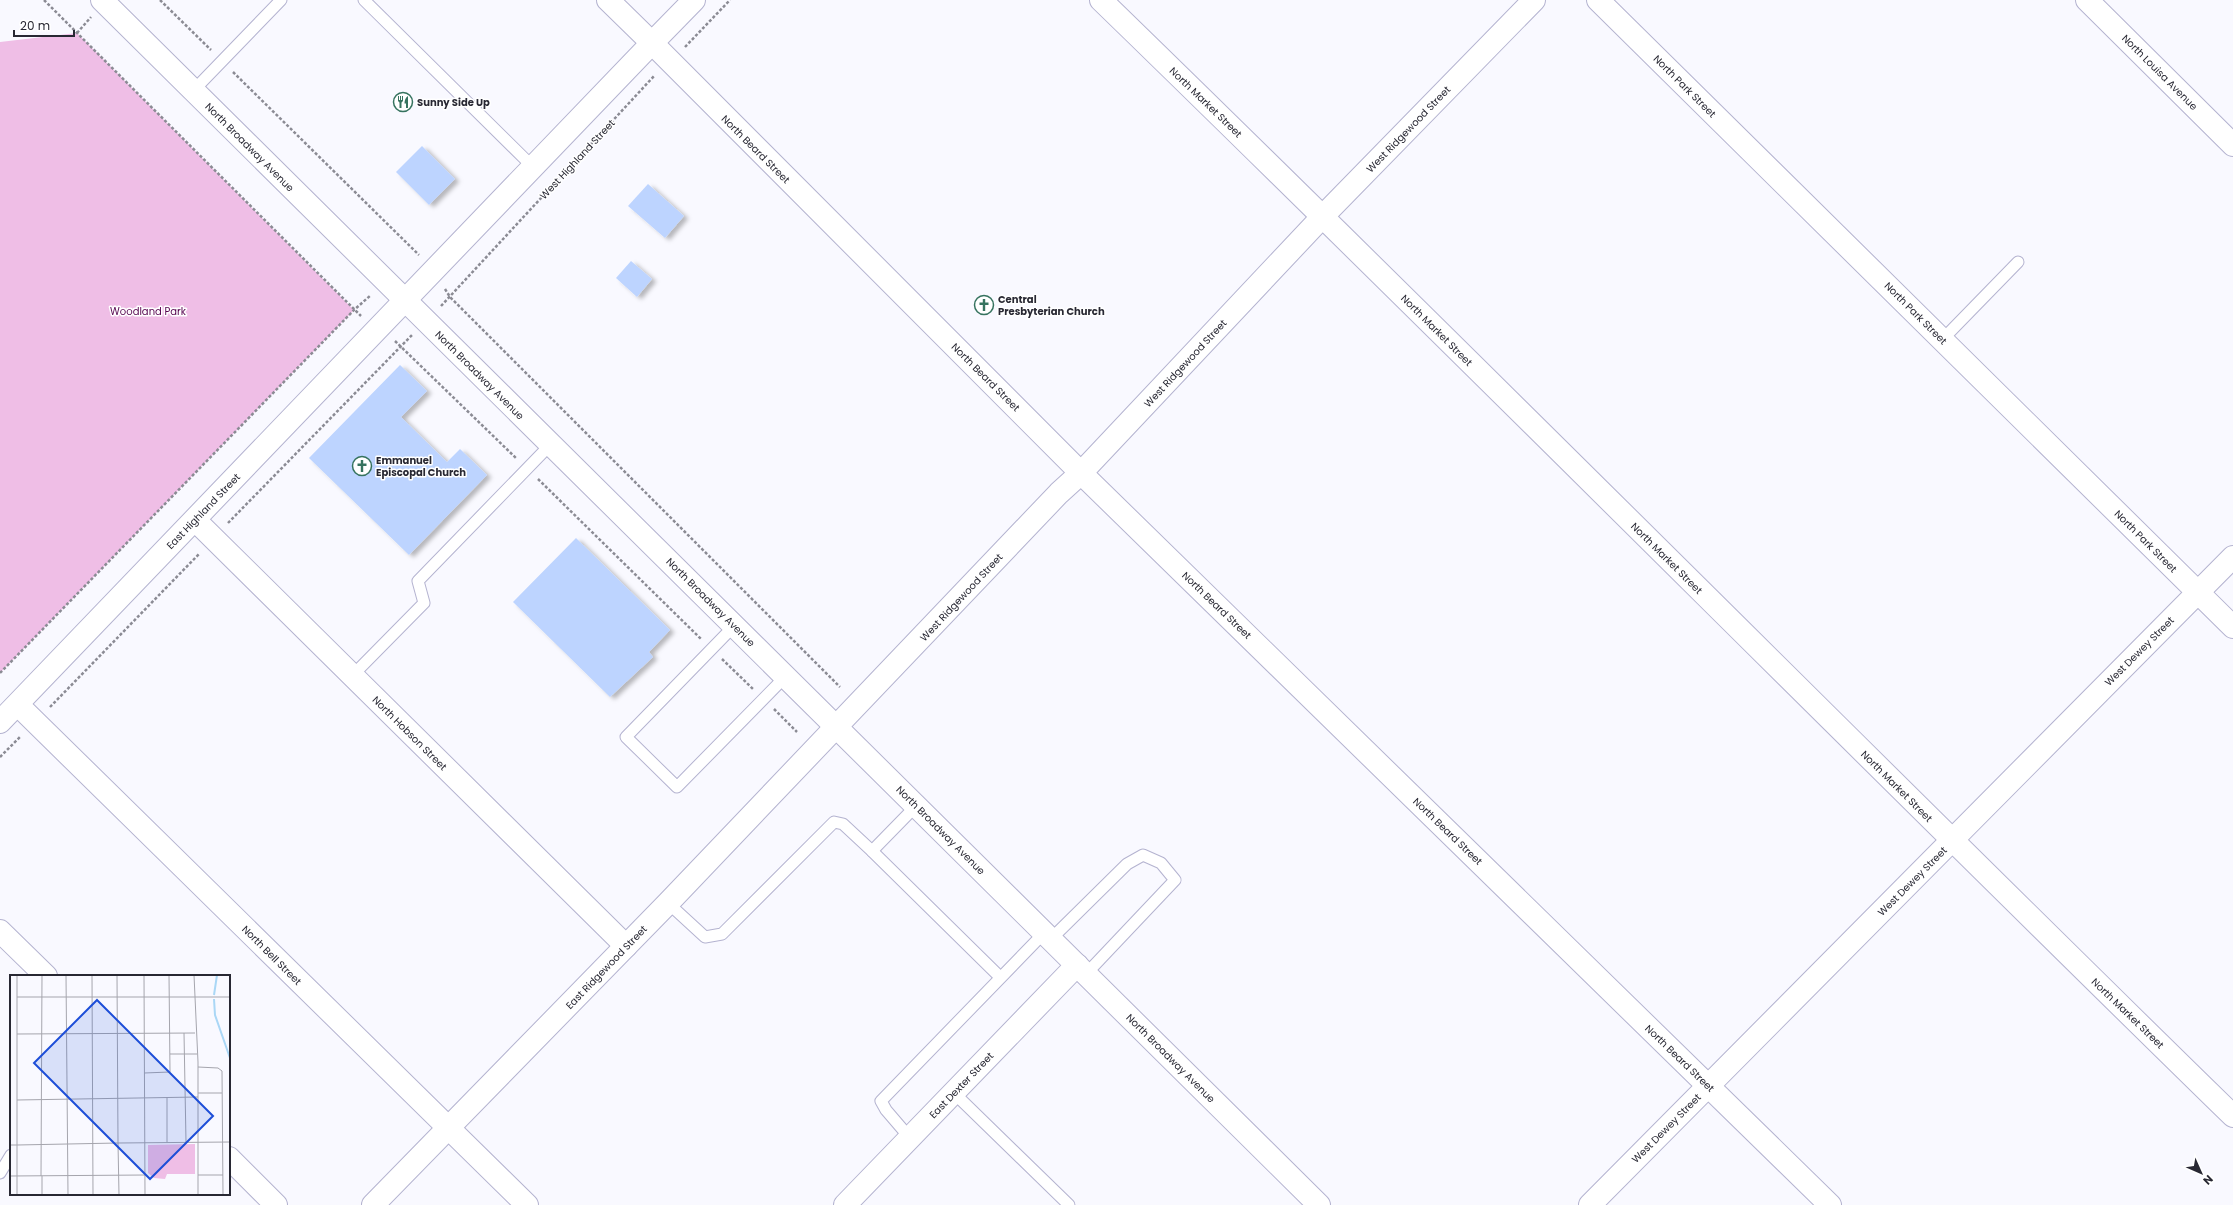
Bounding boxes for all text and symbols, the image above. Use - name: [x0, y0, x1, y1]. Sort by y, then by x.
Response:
- scale bar: [14, 12, 74, 38]
- text: 20 m: [20, 17, 50, 34]
- street label: North Louisa Avenue: [2118, 31, 2201, 114]
- street label: North Park Street: [1650, 52, 1720, 121]
- street label: North Market Street: [1166, 64, 1246, 141]
- street label: West Ridgewood Street: [1363, 82, 1454, 176]
- restaurant icon: Sunny Side Up: [392, 91, 414, 113]
- place label: Sunny Side Up: [417, 95, 490, 110]
- street label: North Broadway Avenue: [202, 99, 298, 195]
- street label: North Beard Street: [718, 112, 794, 187]
- street label: West Highland Street: [536, 116, 619, 203]
- street label: North Park Street: [1881, 279, 1951, 348]
- street label: North Market Street: [1397, 291, 1476, 370]
- place label: Central Presbyterian Church: [998, 292, 1105, 319]
- church icon: Central Presbyterian Church: [973, 294, 995, 316]
- park label: Woodland Park: [110, 304, 187, 319]
- street label: West Ridgewood Street: [1141, 316, 1230, 411]
- street label: North Broadway Avenue: [432, 327, 528, 423]
- street label: North Beard Street: [948, 340, 1024, 415]
- place label: Emmanuel Episcopal Church: [376, 453, 466, 480]
- church icon: Emmanuel Episcopal Church: [351, 455, 373, 477]
- street label: East Highland Street: [163, 470, 244, 553]
- street label: North Park Street: [2111, 507, 2181, 576]
- street label: North Market Street: [1627, 519, 1706, 598]
- street label: West Ridgewood Street: [917, 550, 1006, 645]
- street label: North Broadway Avenue: [663, 554, 759, 650]
- street label: North Beard Street: [1179, 568, 1255, 643]
- street label: West Dewey Street: [2101, 613, 2178, 689]
- street label: North Hobson Street: [369, 693, 451, 774]
- street label: North Market Street: [1857, 747, 1936, 826]
- street label: North Broadway Avenue: [893, 782, 989, 878]
- street label: North Beard Street: [1410, 794, 1486, 869]
- street label: West Dewey Street: [1874, 843, 1951, 919]
- street label: North Bell Street: [238, 922, 305, 989]
- street label: East Ridgewood Street: [562, 922, 651, 1013]
- inset map: [10, 975, 230, 1195]
- street label: North Market Street: [2088, 975, 2168, 1052]
- street label: North Broadway Avenue: [1123, 1010, 1219, 1106]
- street label: North Beard Street: [1642, 1021, 1718, 1096]
- street label: East Dexter Street: [926, 1049, 997, 1122]
- street label: West Dewey Street: [1628, 1090, 1705, 1166]
- north arrow: [2181, 1153, 2221, 1193]
- text: N: [2199, 1171, 2217, 1189]

